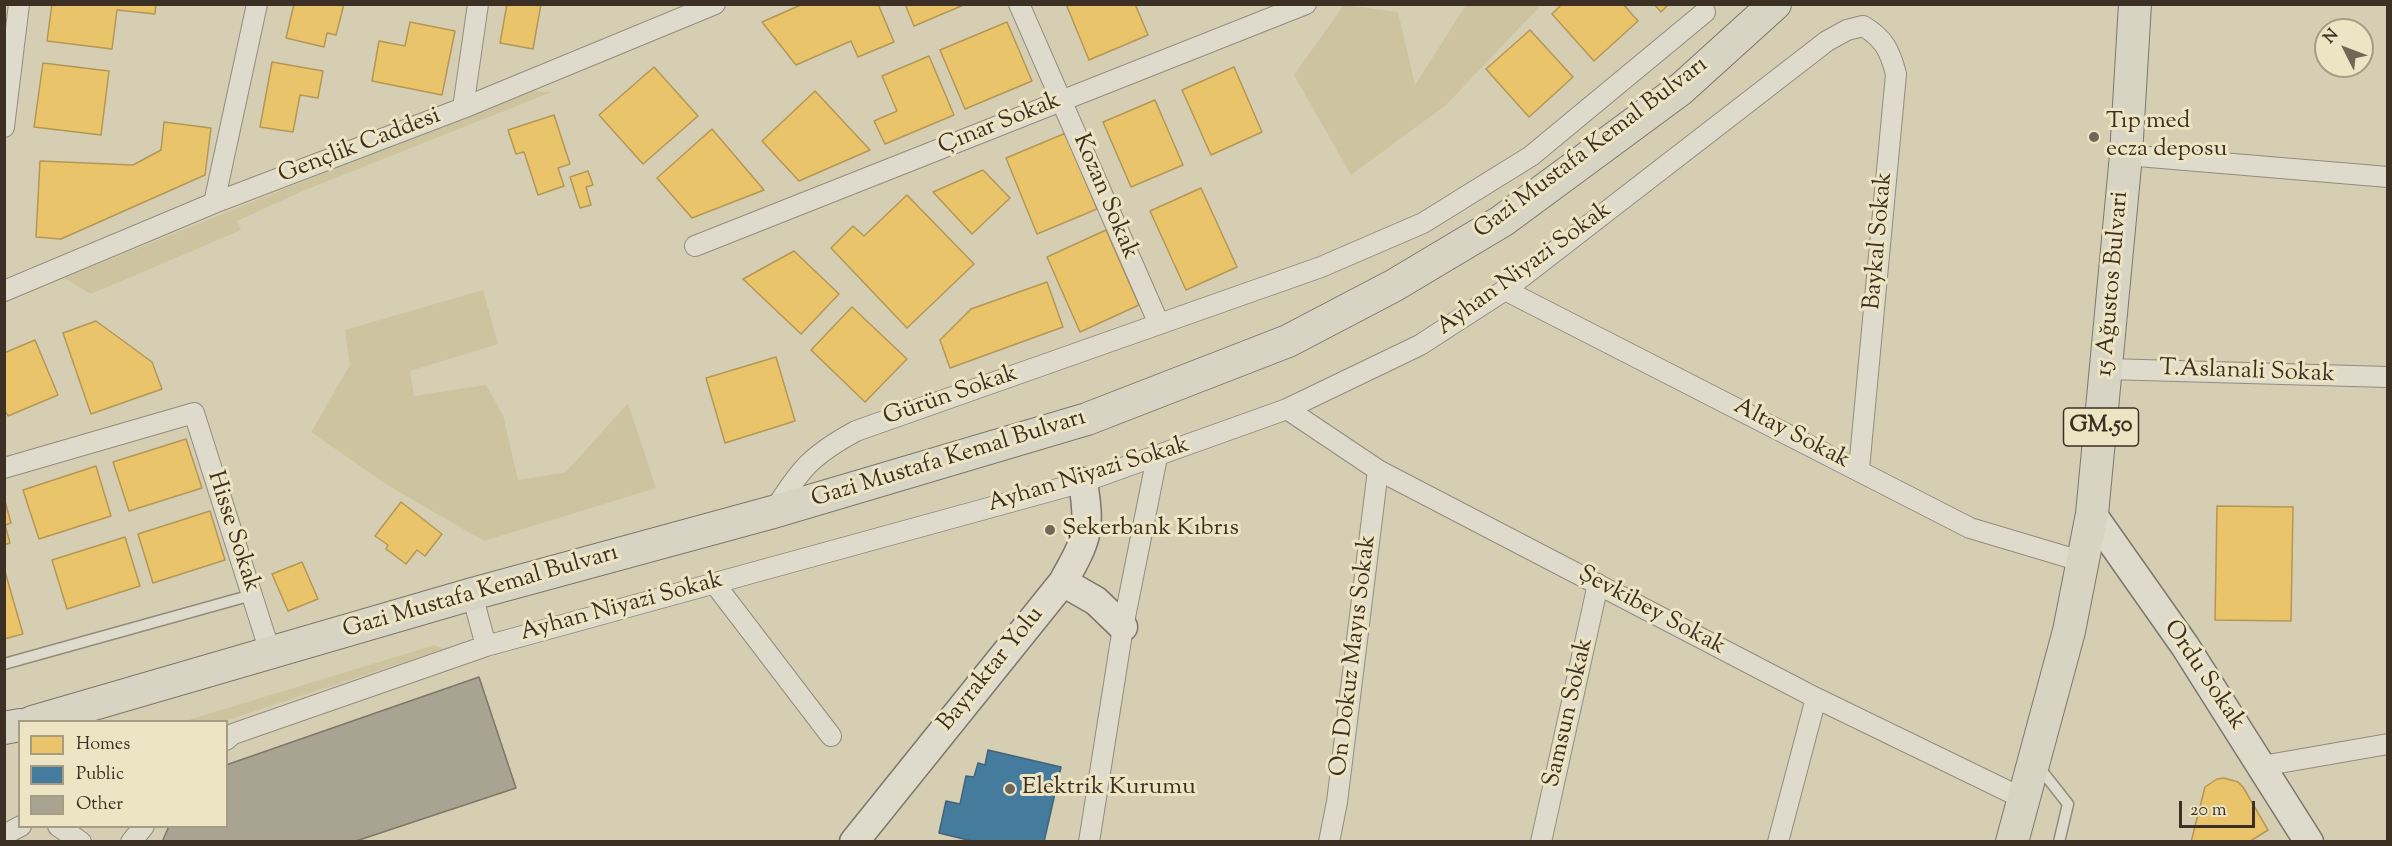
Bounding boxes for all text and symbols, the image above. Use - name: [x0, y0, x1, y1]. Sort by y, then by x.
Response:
- north arrow: [2314, 18, 2374, 78]
- text: N: [2319, 25, 2345, 49]
- street label: Gazi Mustafa Kemal Bulvarı: [1469, 52, 1715, 246]
- street label: Çınar Sokak: [935, 87, 1065, 163]
- street label: Gençlik Caddesi: [275, 103, 445, 191]
- place label: Tıp med ecza deposu: [2106, 109, 2227, 165]
- street label: Kozan Sokak: [1065, 130, 1143, 264]
- marker: Tıp med ecza deposu: [2087, 130, 2101, 144]
- street label: Baykal Sokak: [1860, 171, 1900, 311]
- street label: 15 Ağustos Bulvari: [2092, 190, 2136, 378]
- street label: Ayhan Niyazi Sokak: [1432, 197, 1618, 343]
- street label: T.Aslanali Sokak: [2159, 356, 2335, 390]
- street label: Gürün Sokak: [880, 361, 1022, 433]
- street label: Altay Sokak: [1728, 393, 1854, 477]
- street label: Gazi Mustafa Kemal Bulvarı: [808, 405, 1090, 515]
- road number: GM.50: [2064, 408, 2138, 446]
- street label: Ayhan Niyazi Sokak: [985, 432, 1193, 520]
- street label: Hisse Sokak: [199, 468, 265, 596]
- place label: Şekerbank Kıbrıs: [1062, 516, 1239, 544]
- marker: Şekerbank Kıbrıs: [1043, 523, 1057, 537]
- street label: On Dokuz Mayıs Sokak: [1326, 534, 1384, 778]
- street label: Gazi Mustafa Kemal Bulvarı: [340, 540, 622, 646]
- street label: Şevkibey Sokak: [1572, 561, 1730, 663]
- street label: Ayhan Niyazi Sokak: [517, 567, 727, 649]
- street label: Bayraktar Yolu: [933, 602, 1051, 738]
- street label: Ordu Sokak: [2156, 616, 2250, 736]
- street label: Samsun Sokak: [1539, 636, 1601, 790]
- legend: [18, 720, 228, 828]
- text: Homes: [76, 732, 130, 758]
- text: Public: [76, 762, 124, 788]
- place label: Elektrik Kurumu: [1022, 775, 1196, 803]
- marker: Elektrik Kurumu: [1003, 782, 1017, 796]
- scale bar: [2182, 789, 2258, 827]
- text: Other: [76, 792, 123, 818]
- text: 20 m: [2190, 798, 2227, 824]

